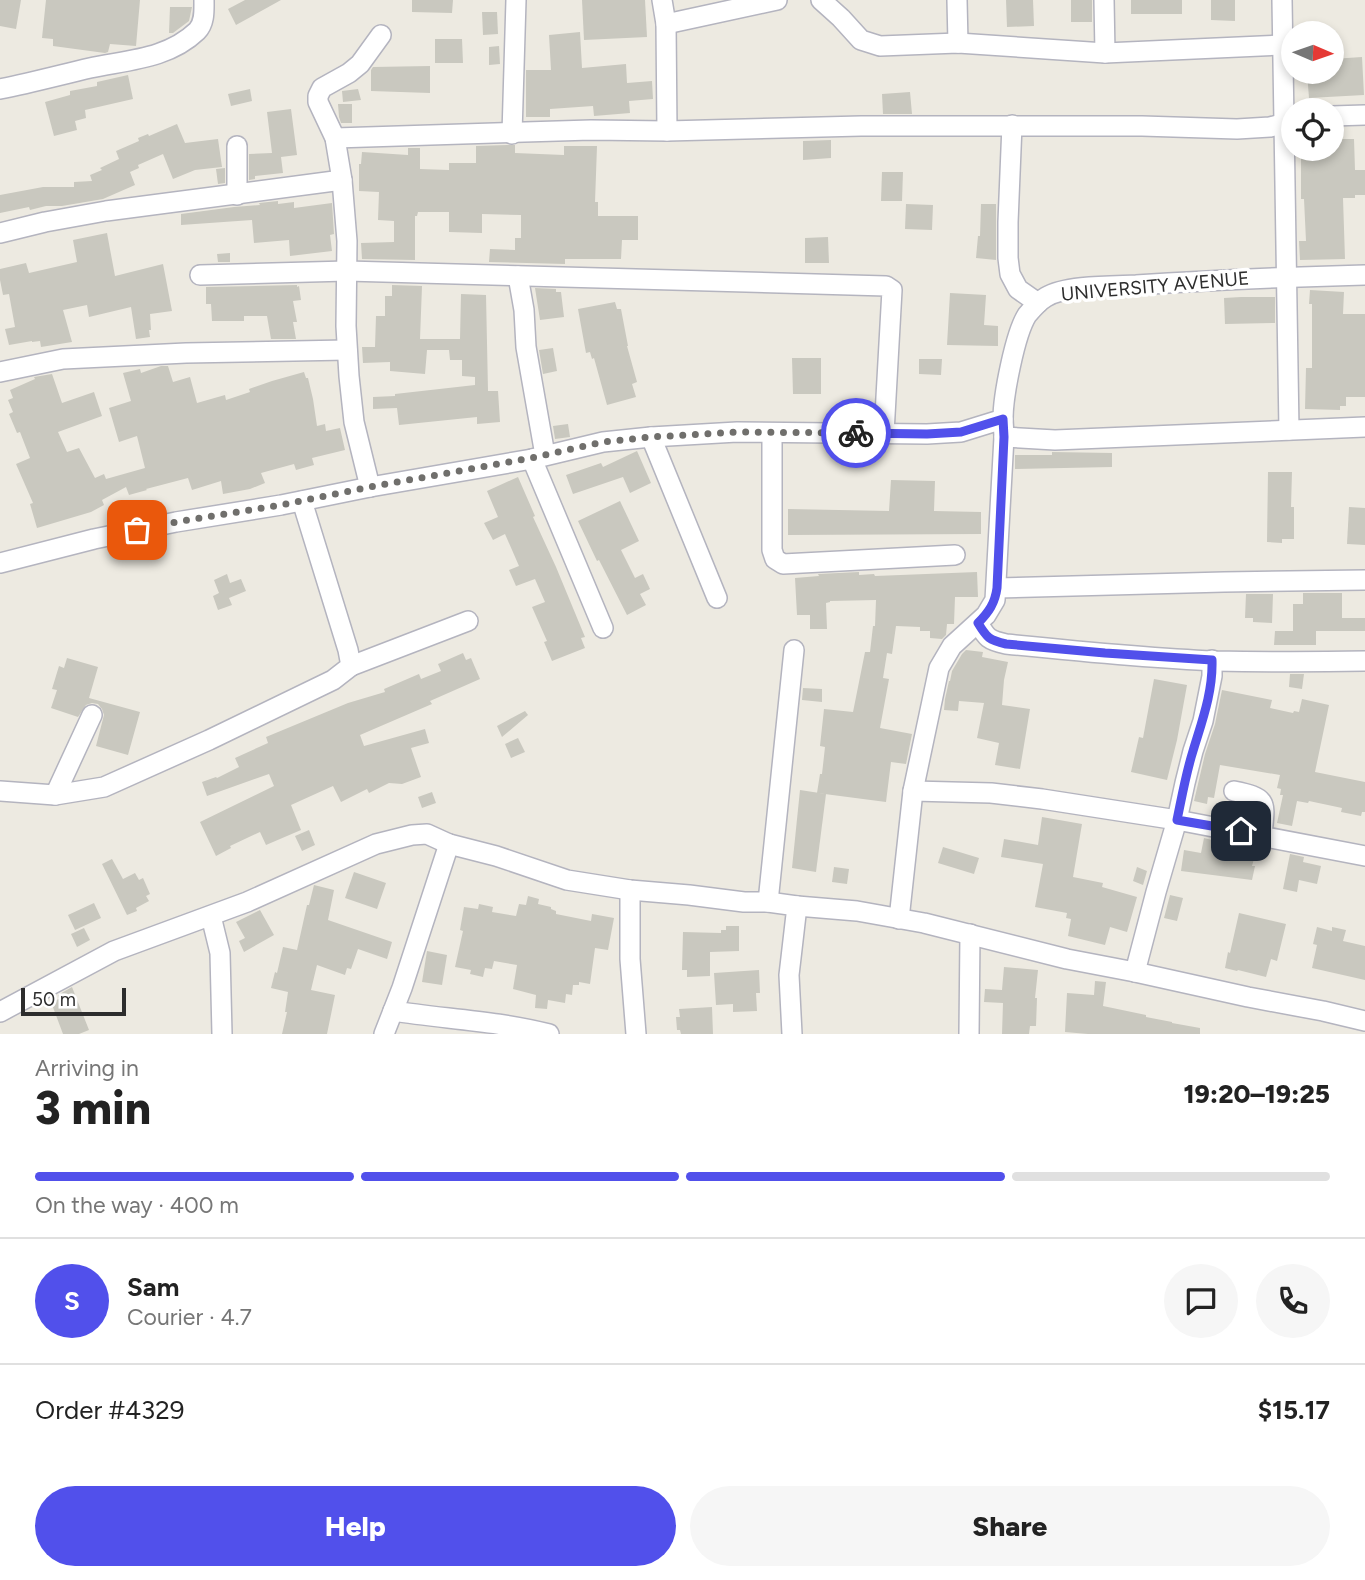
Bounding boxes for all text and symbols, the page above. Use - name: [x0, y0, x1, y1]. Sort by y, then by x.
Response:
- north arrow: [1281, 21, 1344, 84]
- map controls: [1281, 21, 1344, 161]
- button: locate: [1281, 98, 1344, 161]
- street label: UNIVERSITY AVENUE: [1060, 266, 1250, 306]
- courier: [821, 398, 891, 468]
- icon: bike: [837, 414, 875, 452]
- pin: [107, 500, 167, 560]
- icon: bag: [118, 511, 156, 549]
- pin: [1211, 801, 1271, 861]
- icon: home: [1222, 812, 1260, 850]
- scale bar: [21, 985, 126, 1017]
- text: 50 m: [32, 988, 76, 1011]
- text: Arriving in: [35, 1054, 139, 1082]
- text: 19:20–19:25: [1184, 1078, 1330, 1110]
- text: 3 min: [35, 1080, 151, 1136]
- text: On the way · 400 m: [35, 1191, 239, 1219]
- button: chat: [1164, 1264, 1238, 1338]
- button: phone: [1256, 1264, 1330, 1338]
- text: Sam: [127, 1271, 179, 1303]
- text: S: [64, 1285, 80, 1317]
- text: Courier · 4.7: [127, 1303, 252, 1331]
- text: Order #4329: [35, 1394, 185, 1426]
- text: $15.17: [1258, 1394, 1330, 1426]
- button: Help: [35, 1486, 676, 1566]
- button: Share: [690, 1486, 1330, 1566]

